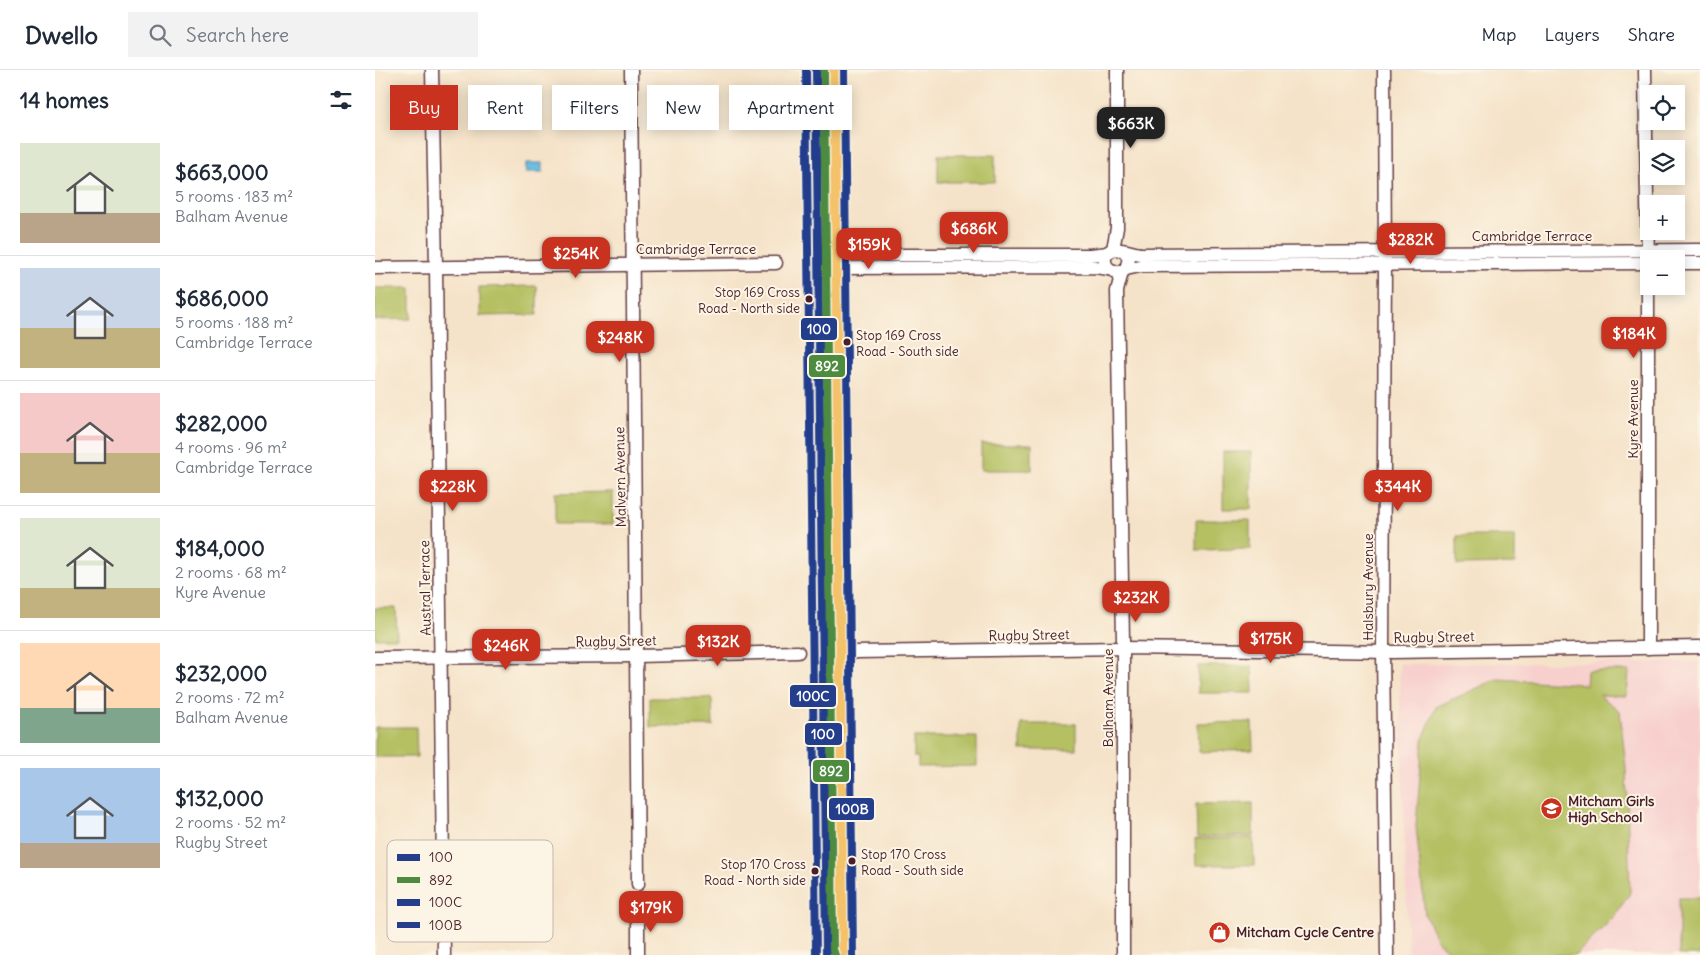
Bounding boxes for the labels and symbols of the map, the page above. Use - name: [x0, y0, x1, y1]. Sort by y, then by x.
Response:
- pin: $663K: [1096, 106, 1166, 149]
- pin: $686K: [939, 212, 1009, 254]
- pin: $282K: [1376, 222, 1446, 265]
- street label: Cambridge Terrace: [1472, 227, 1592, 245]
- pin: $159K: [834, 228, 904, 270]
- pin: $254K: [541, 236, 611, 279]
- street label: Cambridge Terrace: [636, 240, 756, 258]
- place label: Stop 169 Cross Road - North side: [698, 284, 800, 317]
- marker: Stop 169 Cross Road - North side: [804, 294, 814, 304]
- pin: $184K: [1599, 316, 1669, 359]
- line badge: 100: [800, 317, 838, 341]
- pin: $248K: [585, 320, 655, 363]
- text: 100: [807, 320, 831, 338]
- place label: Stop 169 Cross Road - South side: [856, 327, 959, 360]
- marker: Stop 169 Cross Road - South side: [842, 337, 852, 347]
- line badge: 892: [808, 354, 846, 378]
- text: 892: [815, 357, 839, 375]
- street label: Kyre Avenue: [1624, 379, 1642, 459]
- street label: Malvern Avenue: [610, 426, 630, 528]
- pin: $228K: [418, 470, 488, 512]
- pin: $344K: [1363, 470, 1433, 512]
- street label: Halsbury Avenue: [1359, 533, 1377, 641]
- street label: Austral Terrace: [415, 540, 435, 636]
- pin: $232K: [1101, 580, 1171, 623]
- pin: $175K: [1236, 622, 1306, 664]
- pin: $132K: [683, 624, 753, 667]
- street label: Rugby Street: [988, 625, 1070, 645]
- street label: Rugby Street: [1393, 627, 1475, 647]
- pin: $246K: [471, 628, 541, 671]
- street label: Rugby Street: [575, 631, 657, 651]
- street label: Balham Avenue: [1099, 649, 1117, 747]
- line badge: 100C: [789, 684, 837, 708]
- text: 100C: [796, 687, 830, 705]
- line badge: 100: [804, 722, 843, 746]
- text: 100: [811, 725, 835, 743]
- line badge: 892: [812, 759, 850, 783]
- text: 892: [819, 762, 843, 780]
- place label: Mitcham Girls High School: [1568, 792, 1655, 826]
- line badge: 100B: [828, 797, 875, 821]
- school or university icon: Mitcham Girls High School: [1540, 797, 1564, 821]
- text: 100B: [835, 800, 869, 818]
- legend: [387, 840, 553, 942]
- place label: Stop 170 Cross Road - South side: [861, 846, 964, 879]
- text: 100: [429, 848, 453, 866]
- place label: Stop 170 Cross Road - North side: [704, 856, 806, 889]
- marker: Stop 170 Cross Road - South side: [847, 856, 857, 866]
- marker: Stop 170 Cross Road - North side: [810, 866, 820, 876]
- text: 892: [429, 871, 453, 889]
- pin: $179K: [616, 890, 686, 933]
- text: 100C: [429, 893, 462, 911]
- text: 100B: [429, 916, 462, 934]
- shop icon: Mitcham Cycle Centre: [1208, 920, 1232, 944]
- place label: Mitcham Cycle Centre: [1236, 923, 1374, 941]

